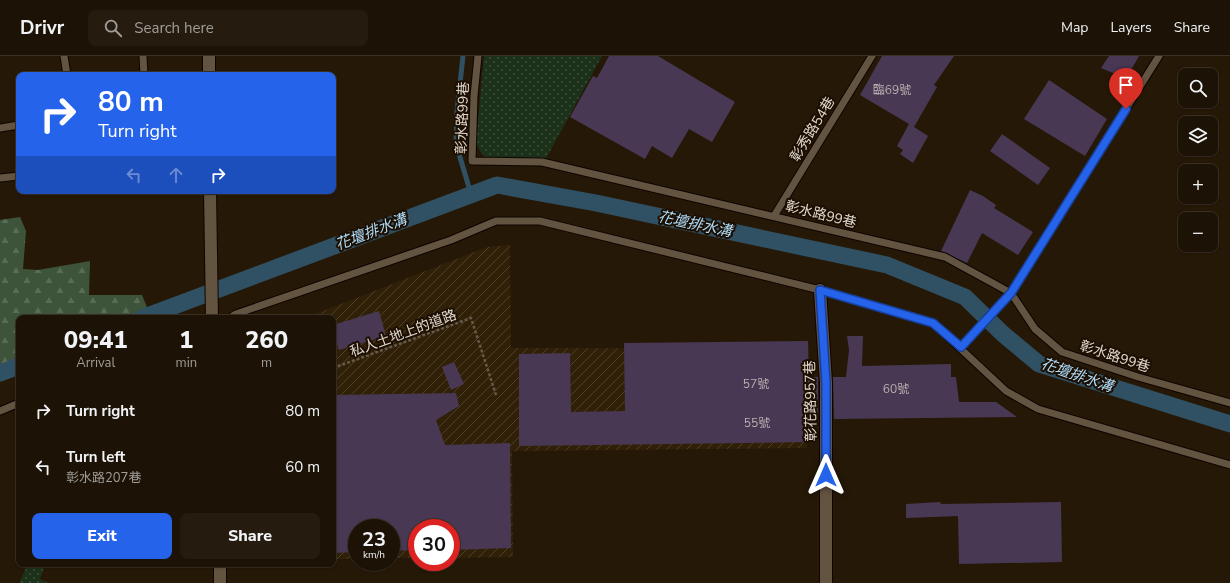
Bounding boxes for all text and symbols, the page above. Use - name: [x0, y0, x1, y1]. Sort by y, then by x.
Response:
- search box: [88, 10, 368, 46]
- text: Drivr: [20, 15, 64, 41]
- icon: search: [102, 17, 124, 39]
- text: Search here: [134, 18, 214, 38]
- text: Map: [1061, 18, 1088, 37]
- text: Layers: [1110, 18, 1152, 37]
- text: Share: [1174, 18, 1210, 37]
- pin: [1109, 68, 1143, 109]
- map controls: [1178, 68, 1218, 252]
- button: search: [1178, 68, 1218, 108]
- icon: arrive: [1115, 74, 1137, 96]
- street label: 彰水路99巷: [452, 81, 473, 155]
- house number: 臨69號: [873, 82, 911, 98]
- text: 80 m: [98, 83, 164, 121]
- icon: right: [32, 88, 84, 140]
- street label: 彰秀路54巷: [786, 93, 839, 165]
- button: layers: [1178, 116, 1218, 156]
- text: Turn right: [98, 119, 177, 143]
- icon: left: [123, 164, 145, 186]
- icon: ahead: [165, 164, 187, 186]
- icon: right: [207, 164, 229, 186]
- button: +: [1178, 164, 1218, 204]
- street label: 彰水路99巷: [783, 196, 859, 233]
- water label: 花壇排水溝: [656, 206, 736, 242]
- water label: 花壇排水溝: [332, 209, 411, 255]
- button: −: [1178, 212, 1218, 252]
- street label: 私人土地上的道路: [347, 305, 459, 362]
- text: 09:41: [64, 324, 128, 356]
- text: 1: [179, 324, 194, 356]
- text: 260: [245, 324, 288, 356]
- street label: 彰水路99巷: [1077, 336, 1152, 377]
- water label: 花壇排水溝: [1038, 353, 1118, 397]
- text: Arrival: [76, 354, 115, 372]
- text: min: [176, 354, 197, 372]
- text: m: [261, 354, 272, 372]
- street label: 彰花路957巷: [800, 360, 821, 442]
- house number: 57號: [743, 376, 769, 392]
- house number: 60號: [883, 381, 909, 397]
- icon: right: [32, 400, 54, 422]
- text: Turn right: [66, 401, 135, 421]
- text: 80 m: [285, 401, 320, 421]
- house number: 55號: [744, 415, 770, 431]
- text: Turn left: [66, 447, 125, 467]
- position arrow: [805, 454, 847, 496]
- icon: left: [32, 456, 54, 478]
- text: 60 m: [285, 457, 320, 477]
- text: 彰水路207巷: [66, 469, 141, 487]
- button: Exit: [32, 513, 172, 559]
- button: Share: [180, 513, 320, 559]
- speed limit sign: 30: [408, 519, 460, 571]
- text: 23: [362, 526, 386, 553]
- text: km/h: [363, 548, 385, 562]

